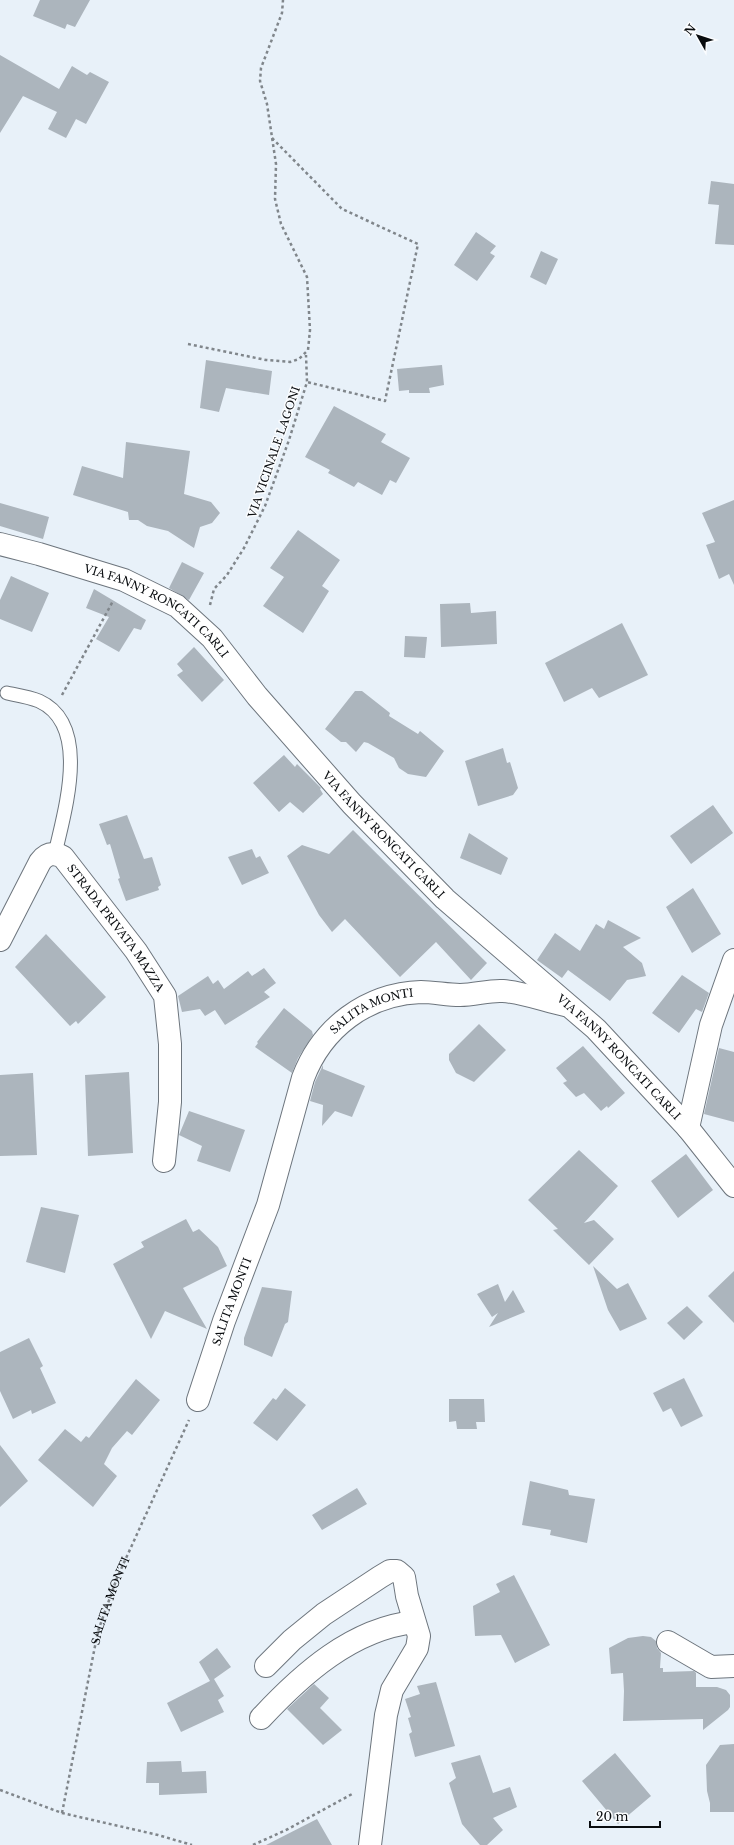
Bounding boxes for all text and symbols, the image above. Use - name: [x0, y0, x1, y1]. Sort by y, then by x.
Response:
- north arrow: [678, 16, 718, 56]
- text: N: [682, 21, 699, 38]
- street label: VIA VICINALE LAGONI: [245, 384, 303, 521]
- street label: VIA FANNY RONCATI CARLI: [81, 561, 232, 661]
- street label: VIA FANNY RONCATI CARLI: [319, 768, 448, 902]
- street label: STRADA PRIVATA MAZZA: [64, 861, 168, 995]
- street label: SALITA MONTI: [327, 985, 415, 1037]
- street label: VIA FANNY RONCATI CARLI: [553, 991, 684, 1123]
- street label: SALITA MONTI: [209, 1255, 255, 1347]
- street label: SALITA MONTI: [88, 1554, 133, 1646]
- scale bar: [590, 1803, 660, 1829]
- text: 20 m: [596, 1809, 628, 1824]

